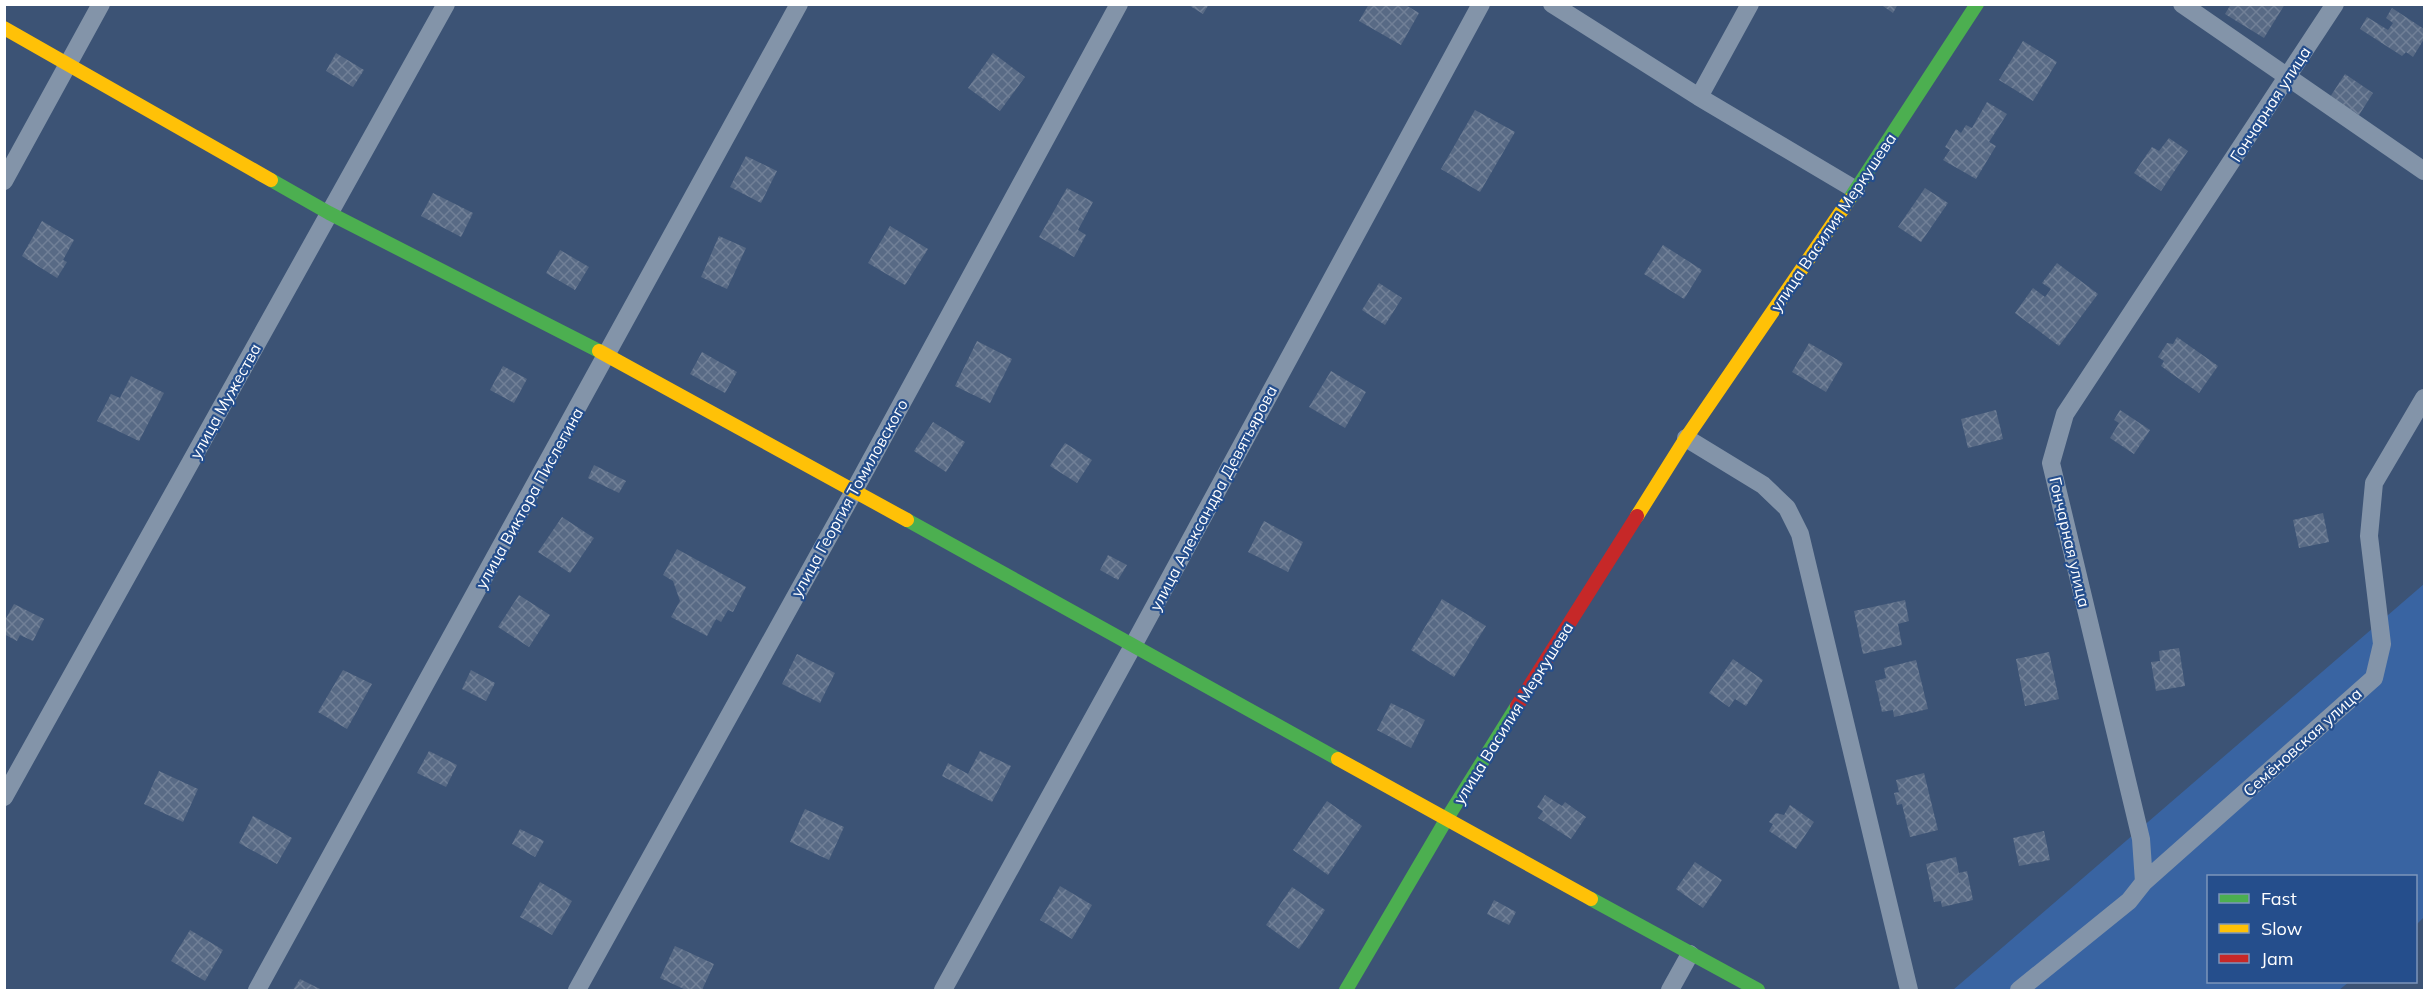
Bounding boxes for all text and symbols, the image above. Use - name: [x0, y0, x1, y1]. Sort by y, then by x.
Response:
- street label: Гончарная улица: [2225, 43, 2315, 165]
- street label: улица Василия Меркушева: [1766, 129, 1900, 315]
- street label: улица Мужества: [185, 340, 265, 462]
- street label: улица Александра Девятьярова: [1145, 382, 1281, 614]
- street label: улица Георгия Томиловского: [786, 395, 912, 601]
- street label: улица Виктора Пислегина: [471, 404, 587, 592]
- street label: Гончарная улица: [2045, 475, 2095, 609]
- street label: улица Василия Меркушева: [1449, 618, 1577, 808]
- street label: Семёновская улица: [2238, 683, 2366, 801]
- legend: [2207, 875, 2417, 983]
- text: Fast: [2261, 887, 2297, 910]
- text: Slow: [2261, 917, 2303, 940]
- text: Jam: [2261, 947, 2294, 970]

